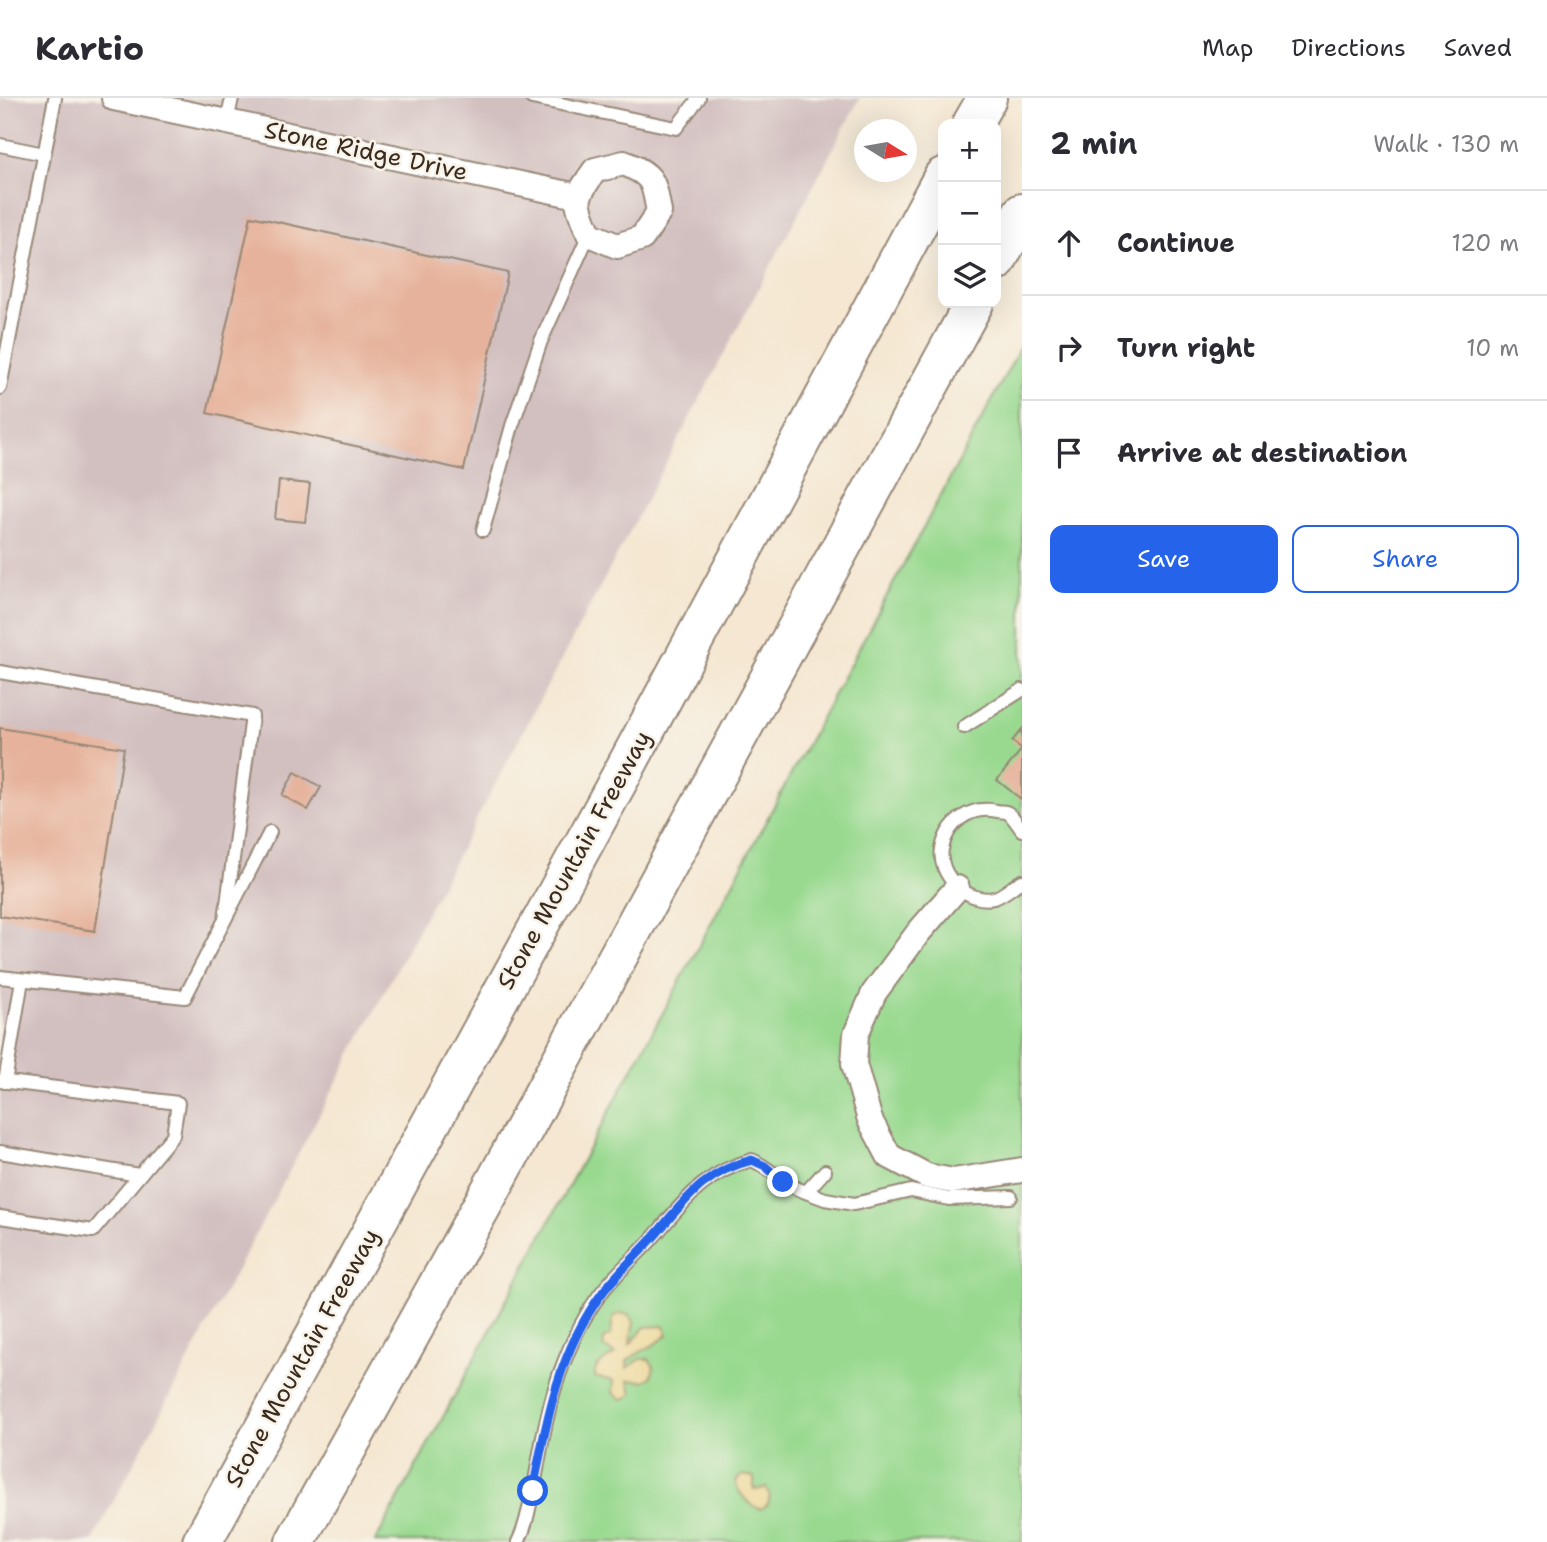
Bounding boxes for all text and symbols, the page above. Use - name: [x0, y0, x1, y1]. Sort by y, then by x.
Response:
- text: Kartio: [35, 26, 144, 71]
- text: Map: [1202, 32, 1253, 64]
- text: Directions: [1291, 32, 1406, 64]
- text: Saved: [1444, 32, 1512, 64]
- street label: Stone Ridge Drive: [261, 114, 471, 188]
- north arrow: [854, 119, 917, 182]
- map controls: [938, 119, 1001, 308]
- button: +: [938, 119, 1001, 182]
- text: 2 min: [1050, 123, 1137, 164]
- text: Walk · 130 m: [1373, 129, 1519, 159]
- button: −: [938, 182, 1001, 245]
- icon: ahead: [1050, 224, 1088, 262]
- text: Continue: [1117, 225, 1235, 260]
- text: 120 m: [1451, 228, 1519, 258]
- button: layers: [938, 245, 1001, 308]
- icon: right: [1050, 329, 1088, 367]
- text: Turn right: [1117, 330, 1255, 365]
- text: 10 m: [1466, 333, 1519, 363]
- icon: arrive: [1050, 434, 1088, 472]
- text: Arrive at destination: [1117, 435, 1407, 470]
- button: Save: [1050, 525, 1278, 593]
- button: Share: [1292, 525, 1519, 593]
- street label: Stone Mountain Freeway: [489, 725, 659, 995]
- route end: [767, 1166, 798, 1197]
- street label: Stone Mountain Freeway: [217, 1223, 387, 1493]
- route start: [517, 1475, 548, 1506]

